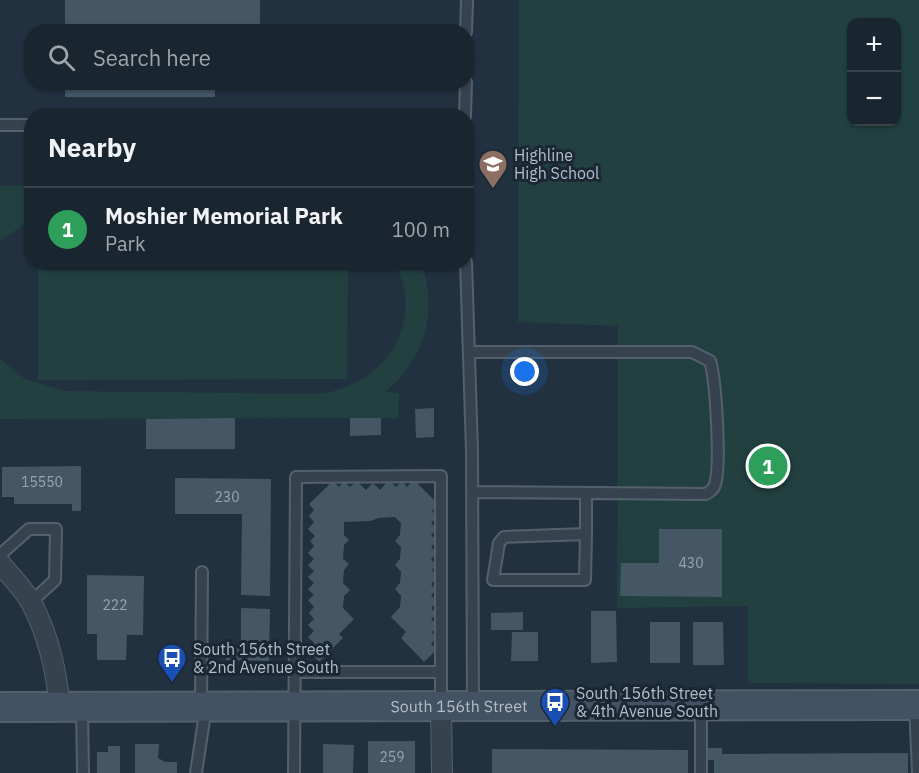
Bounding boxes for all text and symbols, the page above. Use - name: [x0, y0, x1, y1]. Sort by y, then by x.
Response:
- map controls: [847, 18, 901, 126]
- button: +: [847, 18, 901, 72]
- search box: [24, 24, 474, 90]
- icon: search: [45, 41, 78, 74]
- text: Search here: [93, 43, 211, 72]
- button: −: [847, 72, 901, 126]
- text: Nearby: [48, 130, 136, 164]
- place label: Highline High School: [514, 145, 599, 183]
- school or university icon: Highline High School: [477, 148, 509, 190]
- text: Moshier Memorial Park: [105, 201, 343, 230]
- text: 1: [62, 216, 74, 243]
- text: 100 m: [392, 216, 450, 243]
- text: Park: [105, 230, 145, 257]
- your location: [510, 357, 539, 386]
- pin: 1: [748, 444, 788, 488]
- house number: 15550: [21, 473, 63, 491]
- house number: 230: [214, 488, 240, 506]
- house number: 430: [678, 554, 704, 572]
- house number: 222: [102, 596, 128, 614]
- place label: South 156th Street & 2nd Avenue South: [193, 639, 339, 677]
- bus stop icon: South 156th Street & 2nd Avenue South: [156, 642, 188, 684]
- place label: South 156th Street & 4th Avenue South: [576, 683, 718, 721]
- bus stop icon: South 156th Street & 4th Avenue South: [539, 686, 571, 728]
- street label: South 156th Street: [390, 696, 528, 716]
- house number: 259: [379, 748, 405, 766]

